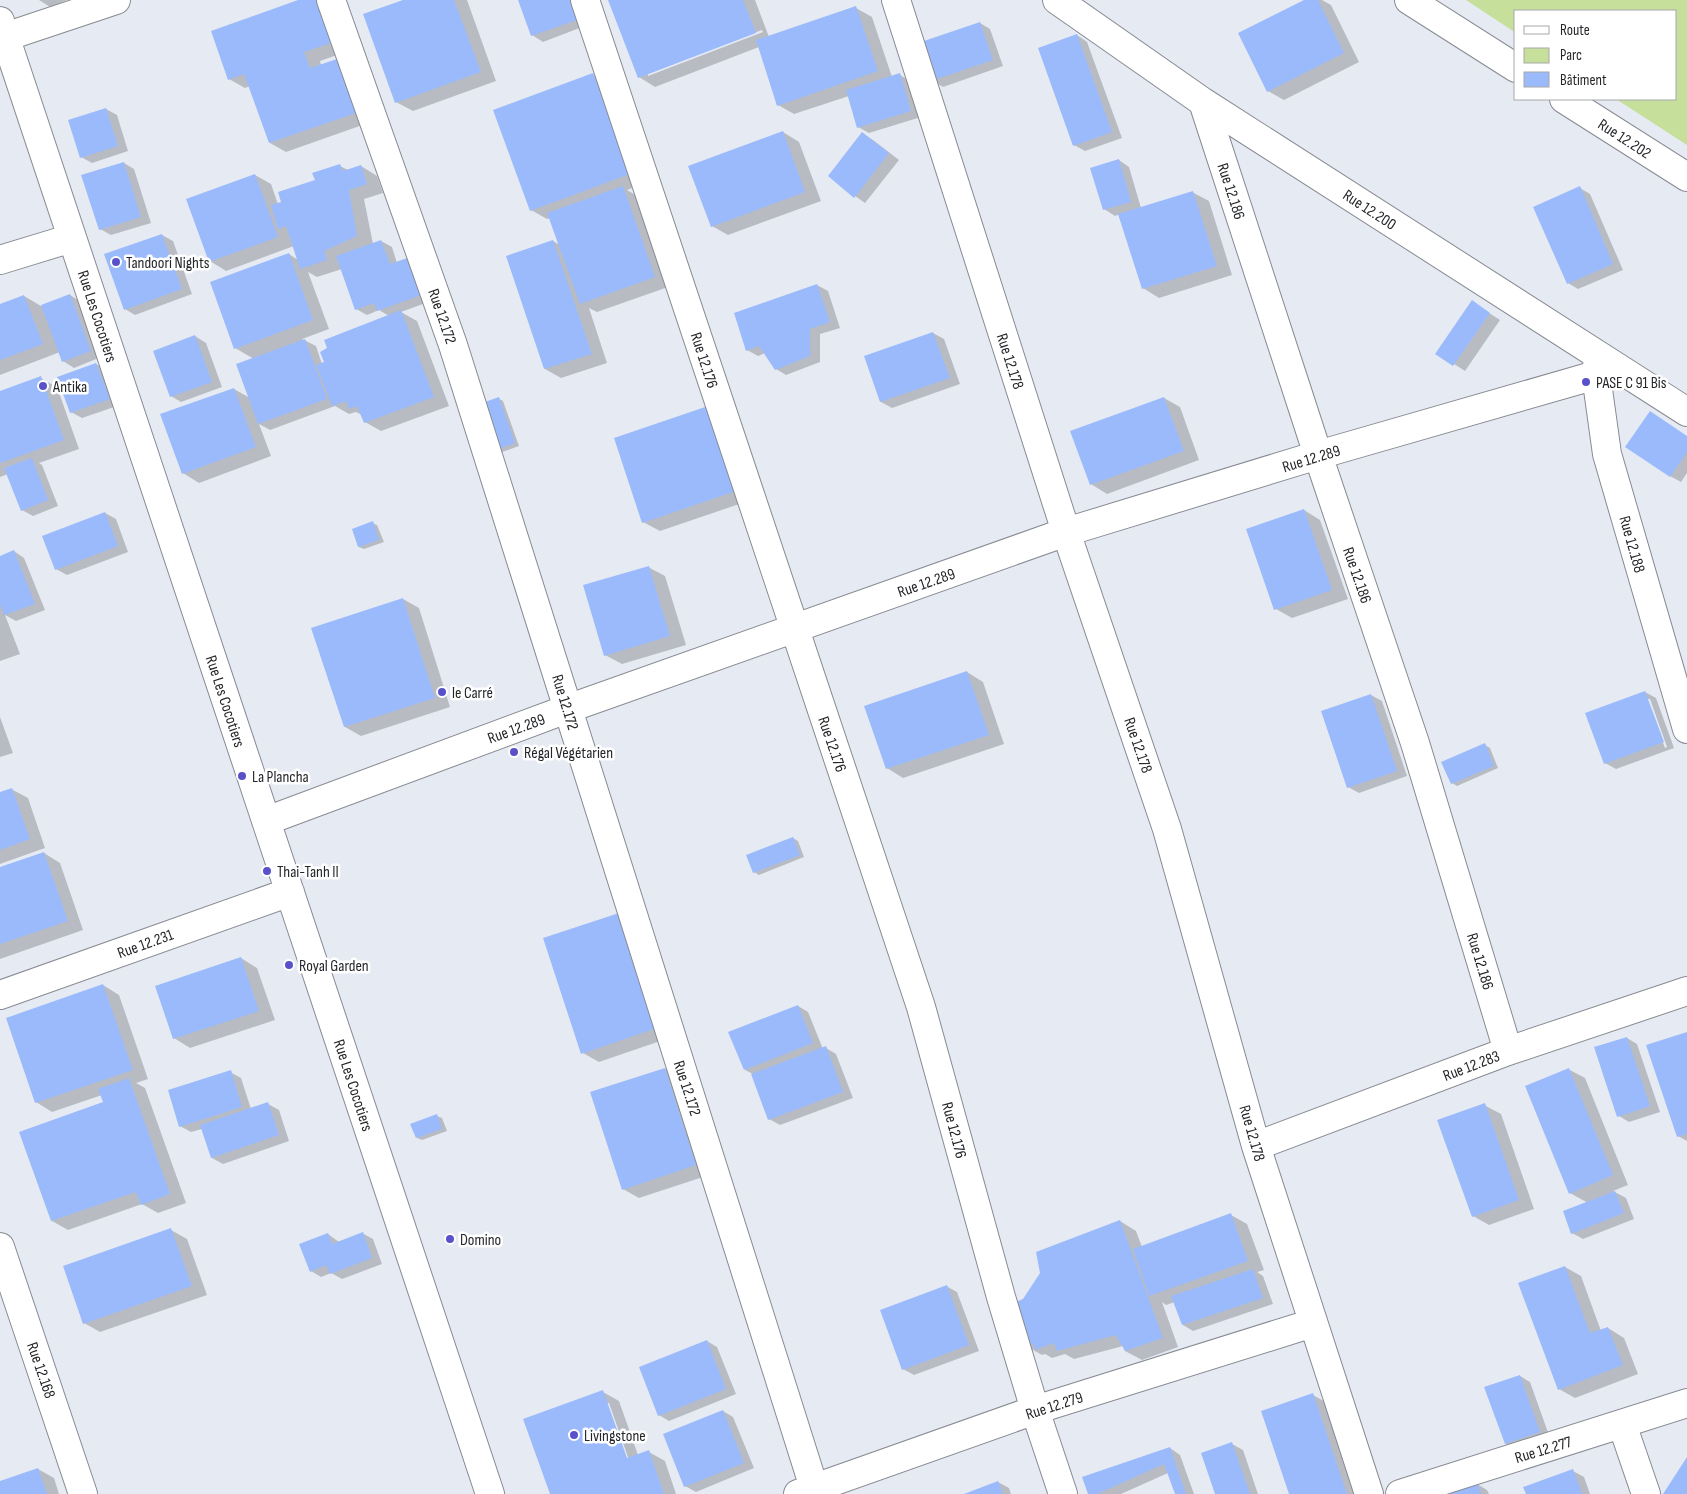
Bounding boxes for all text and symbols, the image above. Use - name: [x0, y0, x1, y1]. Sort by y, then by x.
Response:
- legend: [1514, 10, 1677, 100]
- text: Route: [1560, 21, 1590, 40]
- text: Parc: [1560, 46, 1582, 65]
- text: Bâtiment: [1560, 71, 1607, 90]
- street label: Rue 12.202: [1594, 115, 1654, 163]
- street label: Rue 12.186: [1213, 161, 1249, 222]
- street label: Rue 12.200: [1339, 186, 1399, 235]
- place label: Tandoori Nights: [126, 254, 210, 273]
- marker: Tandoori Nights: [110, 256, 122, 268]
- street label: Rue Les Cocotiers: [73, 268, 120, 365]
- street label: Rue 12.172: [423, 286, 460, 347]
- street label: Rue 12.176: [686, 330, 722, 391]
- street label: Rue 12.178: [992, 331, 1027, 392]
- place label: PASE C 91 Bis: [1596, 374, 1667, 393]
- marker: PASE C 91 Bis: [1580, 376, 1592, 388]
- place label: Antika: [52, 378, 87, 397]
- marker: Antika: [37, 380, 49, 392]
- street label: Rue 12.289: [1280, 442, 1343, 477]
- street label: Rue 12.188: [1614, 514, 1649, 575]
- street label: Rue 12.186: [1338, 545, 1375, 606]
- street label: Rue 12.289: [895, 565, 958, 602]
- street label: Rue Les Cocotiers: [201, 653, 248, 750]
- street label: Rue 12.172: [547, 672, 582, 733]
- place label: le Carré: [452, 684, 493, 703]
- marker: le Carré: [436, 686, 448, 698]
- street label: Rue 12.289: [485, 710, 548, 749]
- street label: Rue 12.176: [813, 714, 850, 775]
- street label: Rue 12.178: [1119, 715, 1156, 776]
- place label: Régal Végétarien: [524, 744, 613, 763]
- marker: Régal Végétarien: [508, 746, 520, 758]
- place label: La Plancha: [252, 768, 309, 787]
- marker: La Plancha: [236, 770, 248, 782]
- place label: Thai-Tanh II: [277, 863, 339, 882]
- marker: Thai-Tanh II: [261, 865, 273, 877]
- street label: Rue 12.231: [115, 925, 176, 963]
- street label: Rue 12.186: [1462, 931, 1497, 992]
- place label: Royal Garden: [299, 957, 369, 976]
- marker: Royal Garden: [283, 959, 295, 971]
- street label: Rue Les Cocotiers: [329, 1037, 376, 1134]
- street label: Rue 12.283: [1440, 1047, 1503, 1086]
- street label: Rue 12.172: [669, 1058, 704, 1119]
- street label: Rue 12.176: [937, 1100, 970, 1161]
- street label: Rue 12.178: [1234, 1103, 1269, 1164]
- place label: Domino: [460, 1231, 501, 1250]
- marker: Domino: [444, 1233, 456, 1245]
- street label: Rue 12.168: [22, 1340, 59, 1401]
- street label: Rue 12.279: [1023, 1388, 1085, 1425]
- place label: Livingstone: [584, 1427, 646, 1446]
- marker: Livingstone: [568, 1429, 580, 1441]
- street label: Rue 12.277: [1513, 1433, 1575, 1468]

